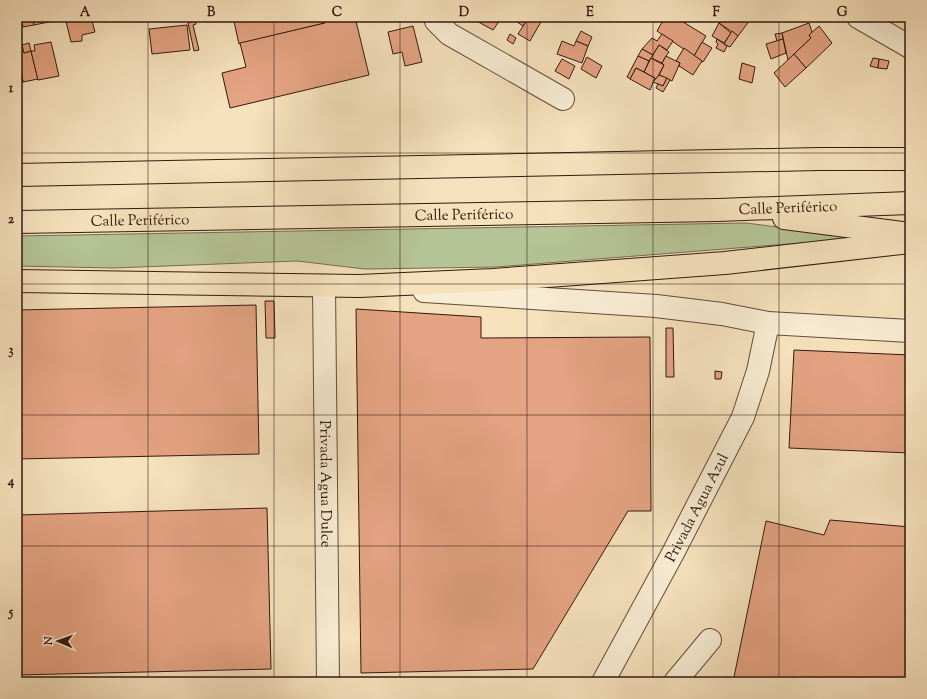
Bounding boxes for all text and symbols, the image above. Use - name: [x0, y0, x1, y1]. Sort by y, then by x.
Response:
- text: A: [80, 4, 91, 22]
- text: B: [207, 4, 216, 22]
- text: C: [332, 4, 342, 22]
- text: D: [459, 4, 469, 22]
- text: E: [586, 4, 594, 22]
- text: F: [712, 4, 720, 22]
- text: G: [837, 4, 848, 22]
- text: 1: [9, 80, 14, 98]
- street label: Calle Periférico: [738, 197, 838, 221]
- street label: Calle Periférico: [414, 205, 513, 227]
- street label: Calle Periférico: [90, 210, 190, 233]
- text: 2: [8, 211, 15, 229]
- text: 3: [8, 342, 14, 360]
- street label: Privada Agua Dulce: [313, 420, 336, 548]
- street label: Privada Agua Azul: [661, 450, 735, 566]
- text: 4: [7, 473, 15, 491]
- text: 5: [8, 604, 14, 622]
- north arrow: [38, 621, 78, 661]
- text: N: [41, 636, 57, 646]

